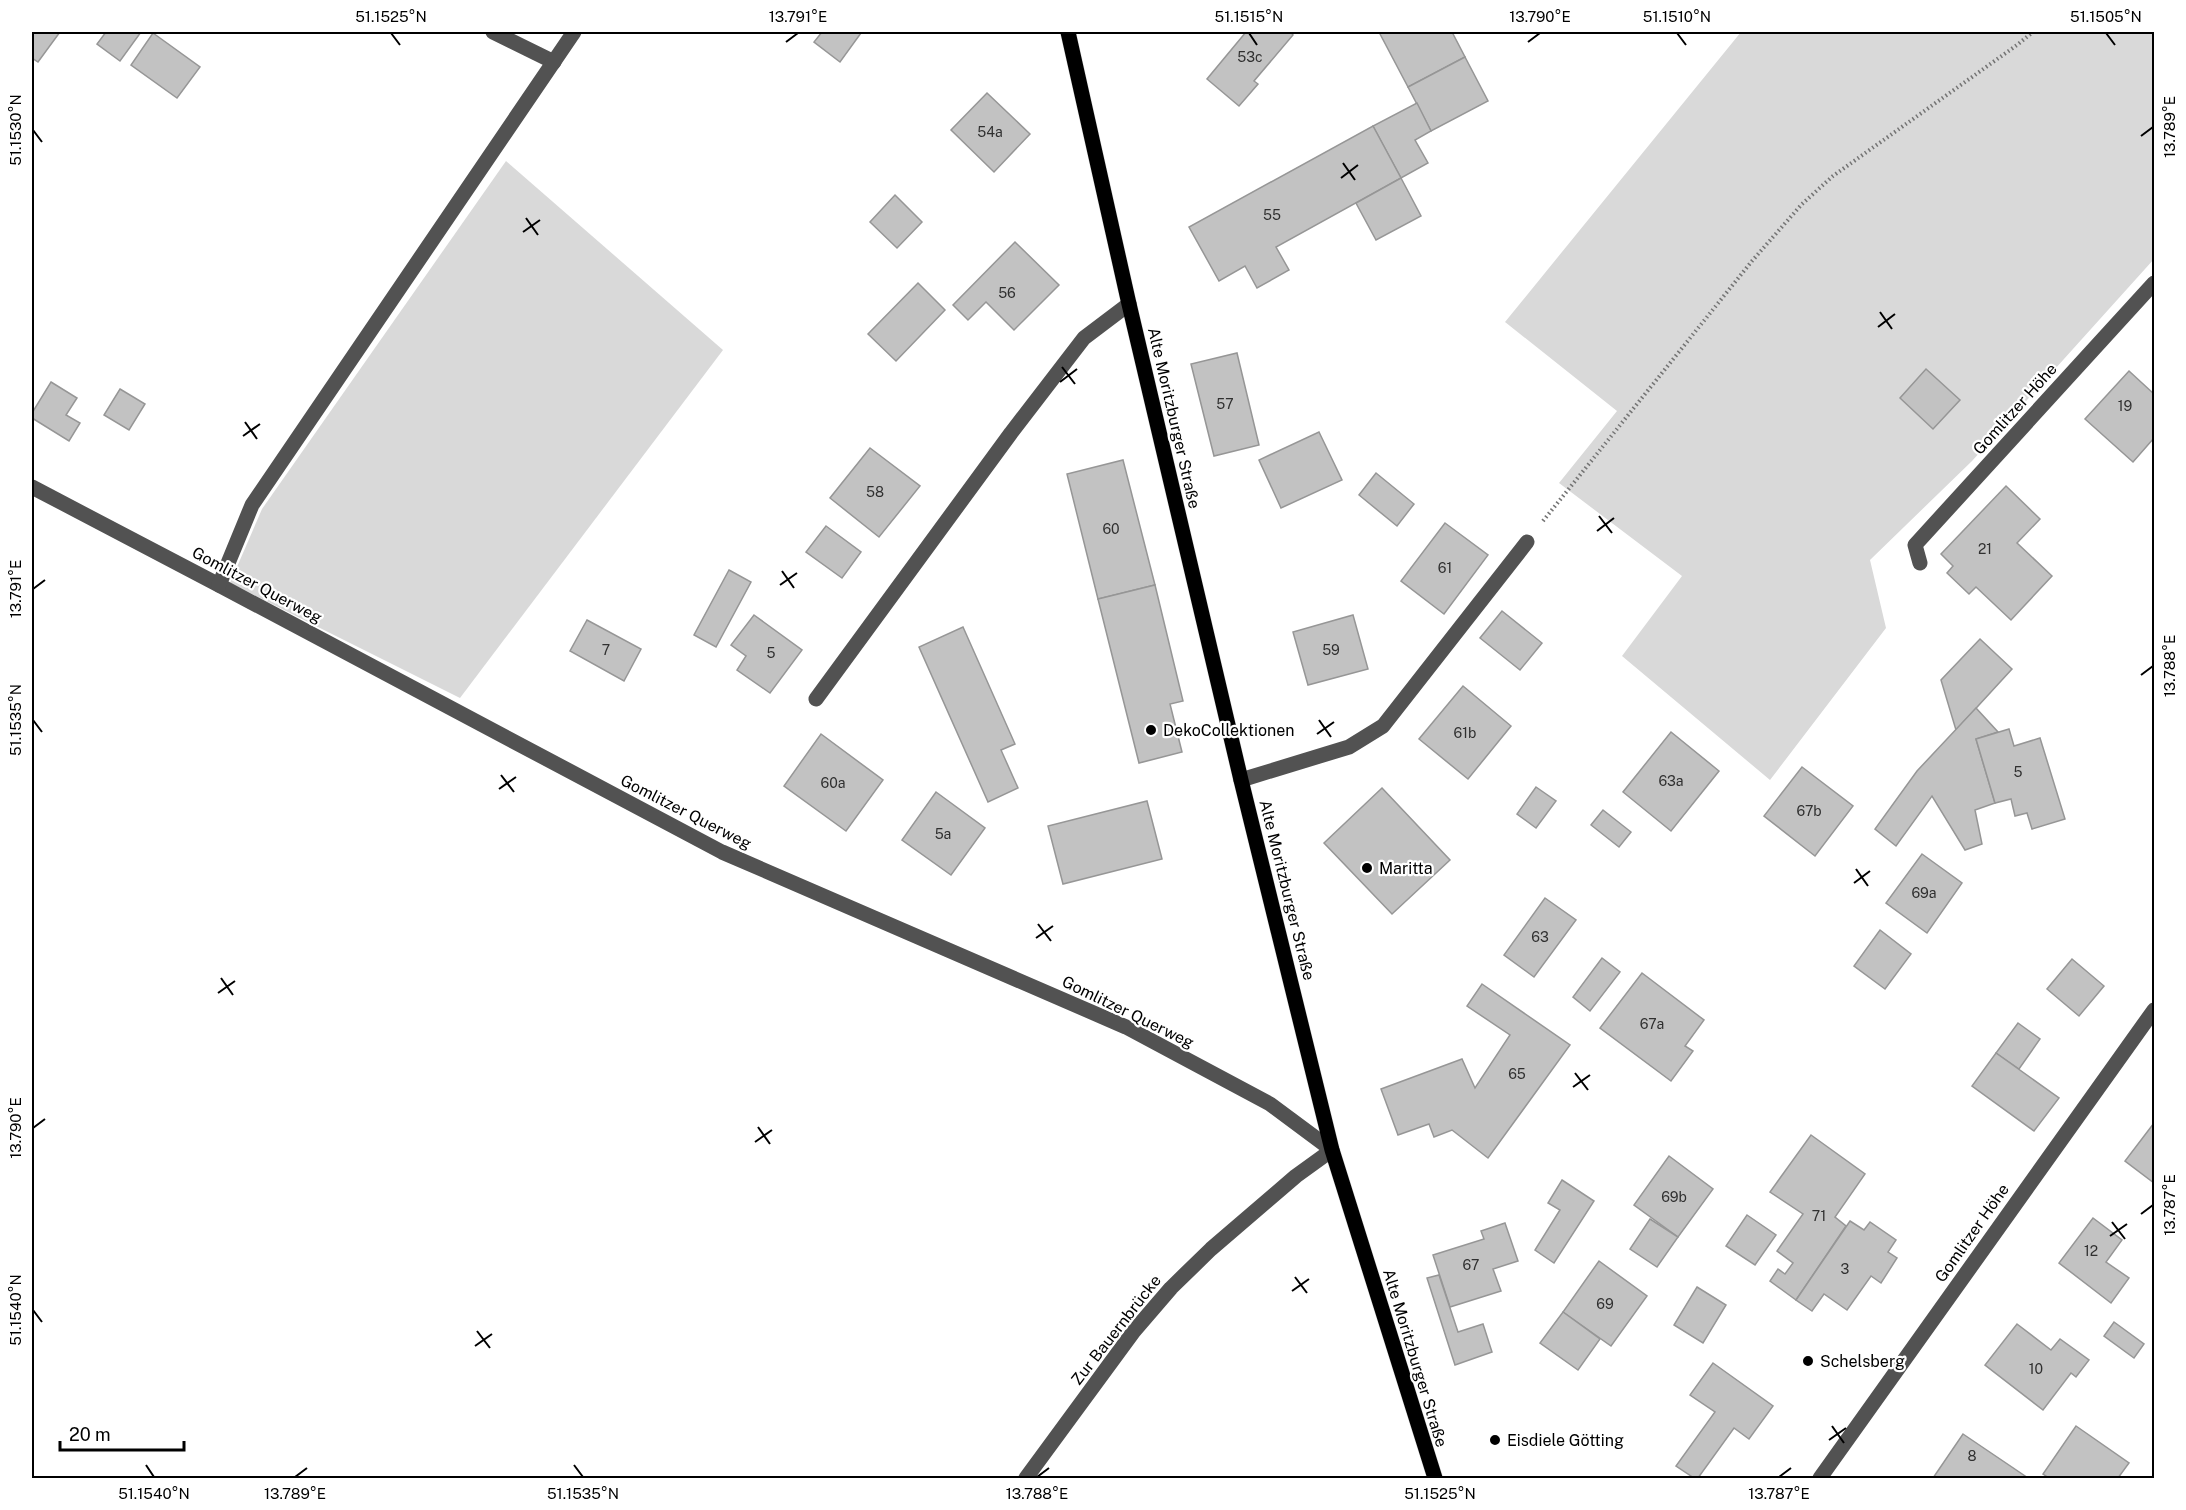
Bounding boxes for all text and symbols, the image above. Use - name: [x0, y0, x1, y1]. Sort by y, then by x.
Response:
- text: 51.1525°N: [355, 8, 427, 25]
- text: 13.791°E: [769, 8, 827, 25]
- text: 51.1515°N: [1215, 8, 1283, 25]
- text: 13.790°E: [1509, 8, 1571, 25]
- text: 51.1510°N: [1643, 8, 1711, 25]
- text: 51.1505°N: [2070, 8, 2142, 25]
- house number: 53c: [1237, 49, 1263, 65]
- text: 51.1530°N: [7, 94, 24, 166]
- text: 13.789°E: [2161, 96, 2178, 158]
- house number: 54a: [977, 124, 1003, 140]
- house number: 55: [1263, 207, 1281, 223]
- house number: 56: [998, 285, 1016, 301]
- street label: Alte Moritzburger Straße: [1144, 326, 1204, 510]
- street label: Gomlitzer Höhe: [1969, 360, 2061, 458]
- house number: 57: [1216, 396, 1234, 412]
- house number: 19: [2118, 398, 2132, 414]
- house number: 58: [866, 484, 884, 500]
- house number: 60: [1102, 521, 1120, 537]
- house number: 21: [1978, 541, 1992, 557]
- street label: Gomlitzer Querweg: [189, 543, 325, 627]
- text: 13.791°E: [7, 560, 24, 618]
- house number: 61: [1438, 560, 1452, 576]
- text: 13.788°E: [2161, 635, 2178, 697]
- house number: 7: [602, 642, 610, 658]
- house number: 59: [1322, 642, 1340, 658]
- house number: 5: [767, 645, 776, 661]
- text: 51.1535°N: [7, 684, 24, 756]
- place label: DekoCollektionen: [1163, 721, 1294, 740]
- marker: DekoCollektionen: [1144, 723, 1158, 737]
- house number: 61b: [1454, 725, 1476, 741]
- house number: 5: [2014, 764, 2023, 780]
- street label: Gomlitzer Querweg: [617, 771, 755, 853]
- house number: 63a: [1658, 773, 1684, 789]
- house number: 60a: [821, 775, 845, 791]
- street label: Alte Moritzburger Straße: [1255, 798, 1319, 982]
- house number: 67b: [1796, 803, 1822, 819]
- house number: 5a: [935, 826, 951, 842]
- place label: Maritta: [1379, 859, 1433, 878]
- marker: Maritta: [1360, 861, 1374, 875]
- house number: 69a: [1911, 885, 1937, 901]
- house number: 63: [1531, 929, 1549, 945]
- street label: Gomlitzer Querweg: [1059, 972, 1197, 1052]
- house number: 67a: [1640, 1016, 1664, 1032]
- house number: 65: [1508, 1066, 1526, 1082]
- text: 13.790°E: [7, 1097, 24, 1159]
- text: 13.787°E: [2161, 1174, 2178, 1236]
- street label: Gomlitzer Höhe: [1931, 1180, 2013, 1286]
- house number: 69b: [1661, 1189, 1687, 1205]
- house number: 71: [1812, 1208, 1826, 1224]
- house number: 12: [2084, 1243, 2098, 1259]
- house number: 67: [1463, 1257, 1479, 1273]
- house number: 3: [1841, 1261, 1850, 1277]
- street label: Alte Moritzburger Straße: [1379, 1267, 1451, 1449]
- street label: Zur Bauernbrücke: [1067, 1271, 1165, 1389]
- text: 51.1540°N: [7, 1274, 24, 1346]
- house number: 69: [1596, 1296, 1614, 1312]
- place label: Schelsberg: [1820, 1352, 1905, 1371]
- marker: Schelsberg: [1801, 1354, 1815, 1368]
- house number: 10: [2029, 1361, 2043, 1377]
- scale bar: [60, 1414, 184, 1452]
- text: 20 m: [69, 1424, 111, 1445]
- place label: Eisdiele Götting: [1507, 1431, 1624, 1450]
- marker: Eisdiele Götting: [1488, 1433, 1502, 1447]
- house number: 8: [1967, 1448, 1977, 1464]
- text: 51.1540°N: [118, 1485, 190, 1502]
- text: 13.789°E: [264, 1485, 326, 1502]
- text: 51.1535°N: [547, 1485, 619, 1502]
- text: 13.788°E: [1006, 1485, 1068, 1502]
- text: 51.1525°N: [1404, 1485, 1476, 1502]
- text: 13.787°E: [1748, 1485, 1810, 1502]

